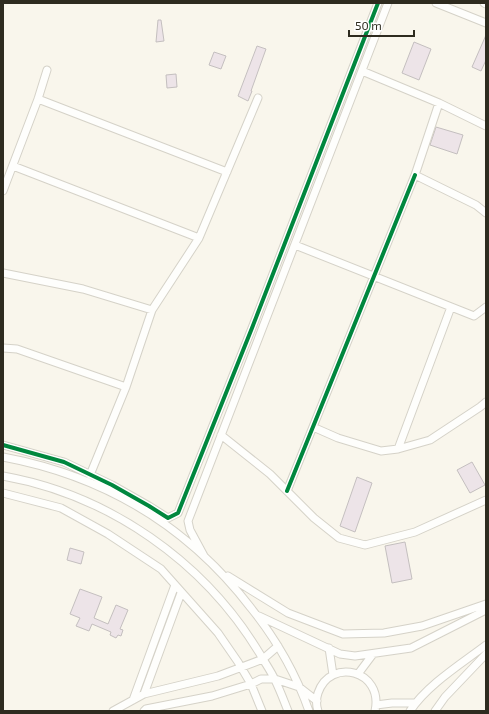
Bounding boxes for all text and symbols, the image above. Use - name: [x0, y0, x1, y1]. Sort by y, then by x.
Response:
- scale bar: [349, 12, 414, 38]
- text: 50 m: [355, 18, 382, 32]

